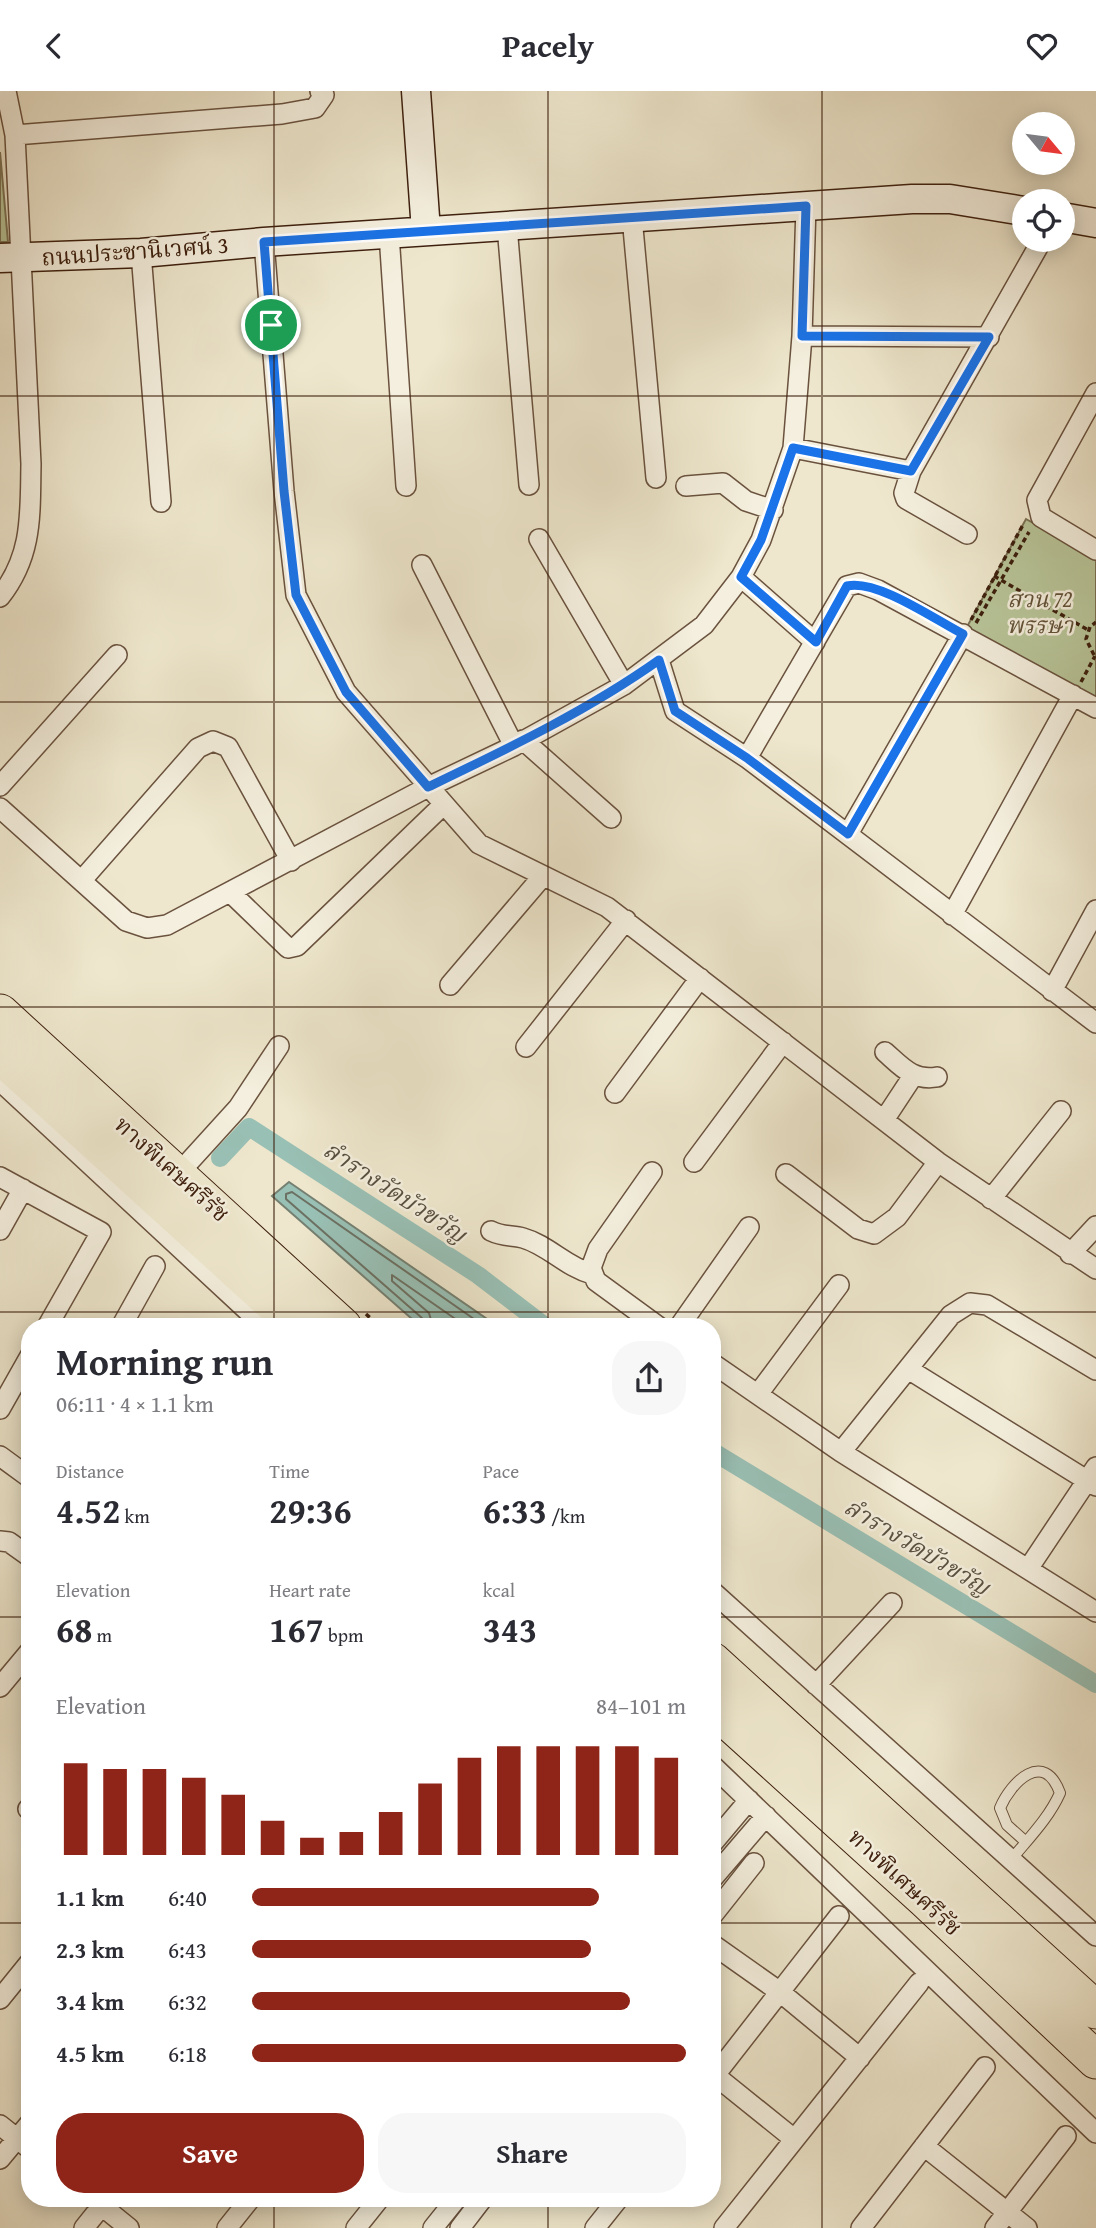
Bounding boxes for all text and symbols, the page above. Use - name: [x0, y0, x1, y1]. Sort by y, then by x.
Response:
- text: Pacely: [502, 22, 594, 69]
- icon: back: [35, 27, 73, 65]
- icon: heart: [1023, 27, 1061, 65]
- north arrow: [1012, 112, 1074, 175]
- map controls: [1012, 112, 1075, 252]
- button: locate: [1012, 189, 1075, 252]
- street label: ถนนประชานิเวศน์ 3: [40, 228, 230, 273]
- pin: [241, 295, 301, 355]
- icon: arrive: [252, 306, 290, 344]
- park label: สวน 72 พรรษา: [1007, 582, 1074, 641]
- street label: ทางพิเศษศรีรัช: [108, 1108, 237, 1229]
- water label: ลำรางวัดบัวขวัญ: [317, 1132, 475, 1252]
- text: Morning run: [56, 1333, 273, 1389]
- button: share: [612, 1341, 686, 1415]
- text: 06:11 · 4 × 1.1 km: [56, 1387, 214, 1420]
- text: Distance: [56, 1457, 124, 1485]
- text: Time: [269, 1457, 310, 1485]
- text: Pace: [483, 1457, 519, 1485]
- text: 4.52: [56, 1485, 120, 1536]
- text: 29:36: [269, 1485, 352, 1536]
- text: 6:33: [483, 1485, 547, 1536]
- water label: ลำรางวัดบัวขวัญ: [838, 1489, 998, 1605]
- text: km: [120, 1502, 150, 1530]
- text: /km: [547, 1502, 585, 1530]
- text: Elevation: [56, 1576, 130, 1604]
- text: Heart rate: [269, 1576, 351, 1604]
- text: kcal: [483, 1576, 515, 1604]
- text: 68: [56, 1604, 92, 1655]
- text: 167: [269, 1604, 324, 1655]
- text: 343: [483, 1604, 537, 1655]
- text: m: [92, 1621, 112, 1649]
- text: bpm: [324, 1621, 364, 1649]
- text: Elevation: [56, 1689, 146, 1722]
- text: 84–101 m: [596, 1689, 686, 1722]
- street label: ทางพิเศษศรีรัช: [841, 1820, 969, 1943]
- text: 1.1 km: [56, 1881, 124, 1914]
- text: 6:40: [168, 1881, 207, 1914]
- text: 2.3 km: [56, 1933, 124, 1966]
- text: 6:43: [168, 1933, 207, 1966]
- text: 3.4 km: [56, 1985, 124, 2018]
- text: 6:32: [168, 1985, 207, 2018]
- text: 4.5 km: [56, 2037, 124, 2070]
- text: 6:18: [168, 2037, 207, 2070]
- button: Save: [56, 2113, 364, 2193]
- button: Share: [378, 2113, 686, 2193]

